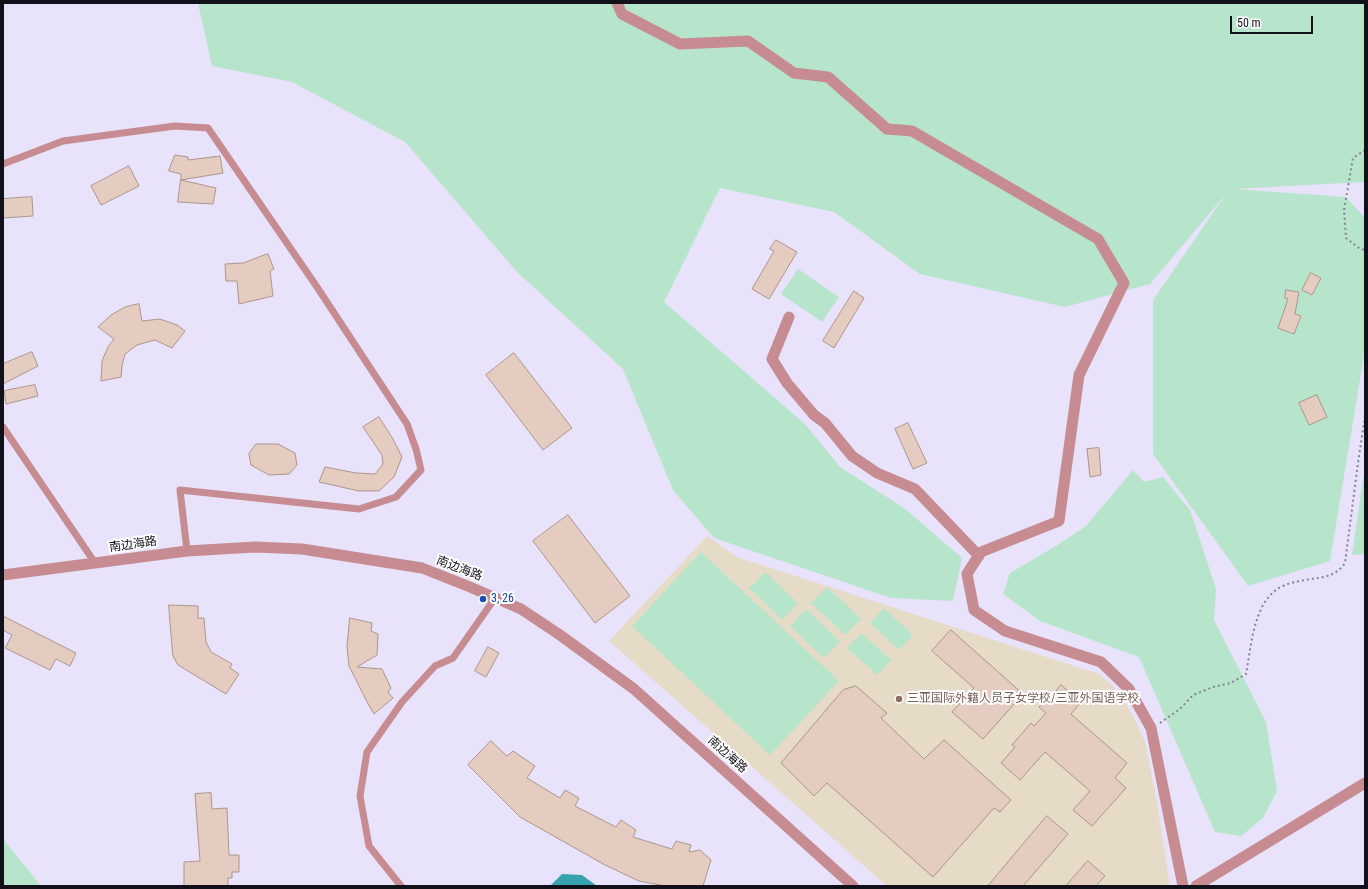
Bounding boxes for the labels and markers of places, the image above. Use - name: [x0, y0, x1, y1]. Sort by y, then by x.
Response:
- place label: 3, 26: [491, 592, 514, 606]
- marker: 3, 26: [478, 594, 488, 604]
- place label: 三亚国际外籍人员子女学校/三亚外国语学校: [907, 692, 1139, 706]
- marker: 三亚国际外籍人员子女学校/三亚外国语学校: [894, 694, 904, 704]

